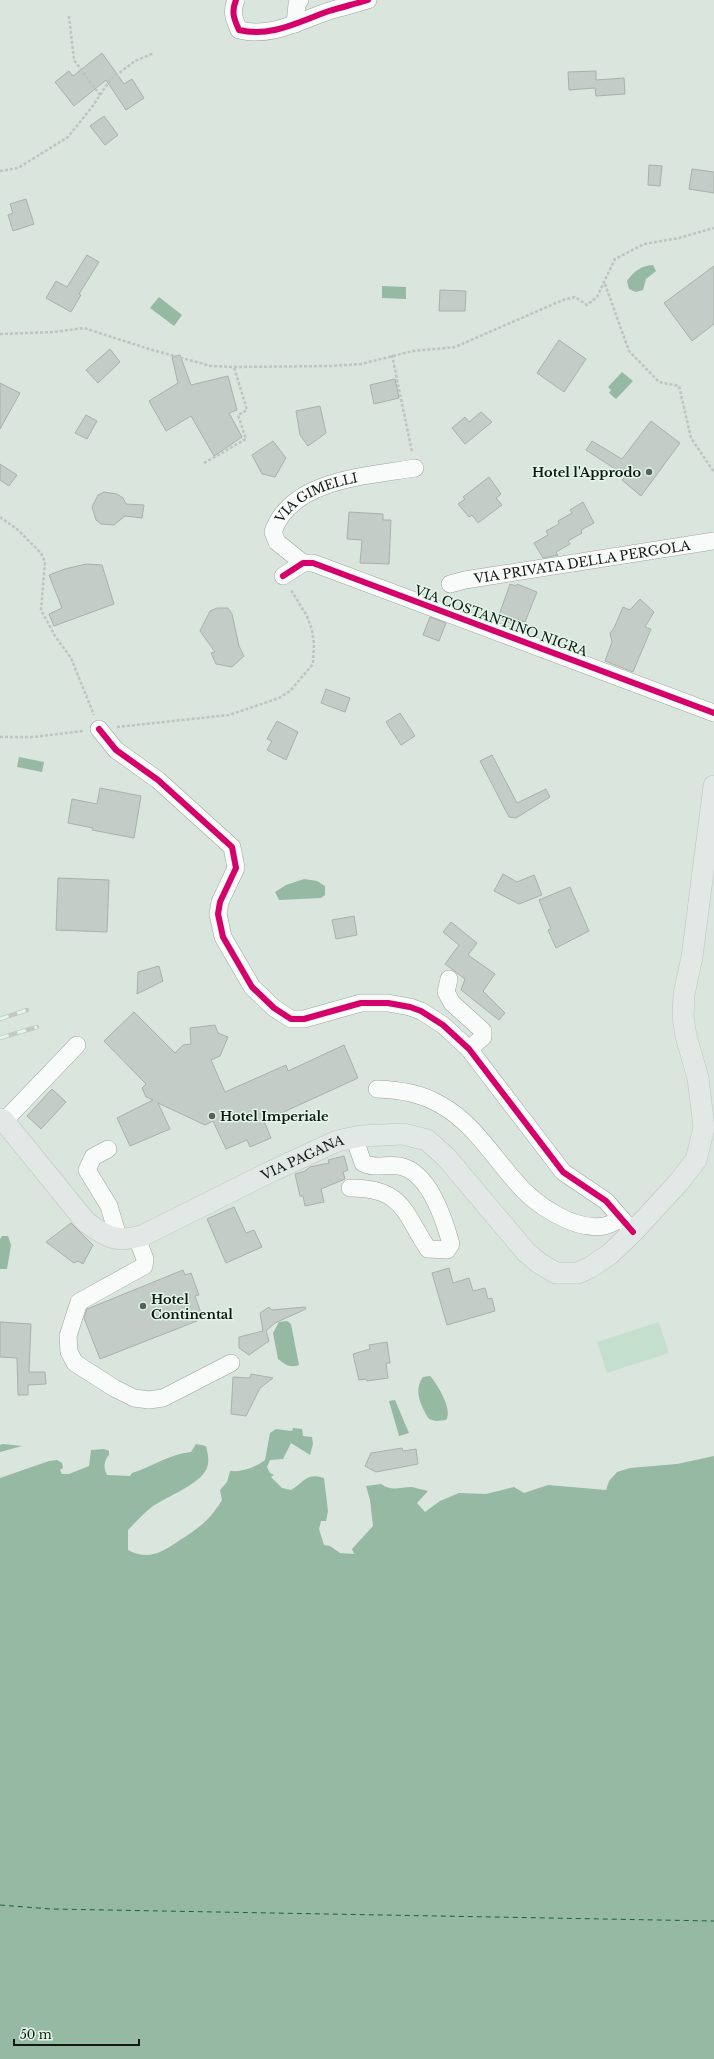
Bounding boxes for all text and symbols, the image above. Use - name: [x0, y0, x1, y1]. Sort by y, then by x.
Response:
- place label: Hotel l'Approdo: [532, 464, 641, 481]
- marker: Hotel l'Approdo: [644, 467, 654, 477]
- street label: VIA GIMELLI: [270, 469, 359, 527]
- street label: VIA PRIVATA DELLA PERGOLA: [472, 536, 692, 587]
- street label: VIA COSTANTINO NIGRA: [411, 581, 591, 661]
- place label: Hotel Imperiale: [220, 1108, 329, 1125]
- marker: Hotel Imperiale: [207, 1111, 217, 1121]
- street label: VIA PAGANA: [257, 1131, 346, 1184]
- place label: Hotel Continental: [151, 1291, 233, 1323]
- marker: Hotel Continental: [138, 1301, 148, 1311]
- scale bar: [14, 2021, 139, 2047]
- text: 50 m: [20, 2027, 52, 2042]

